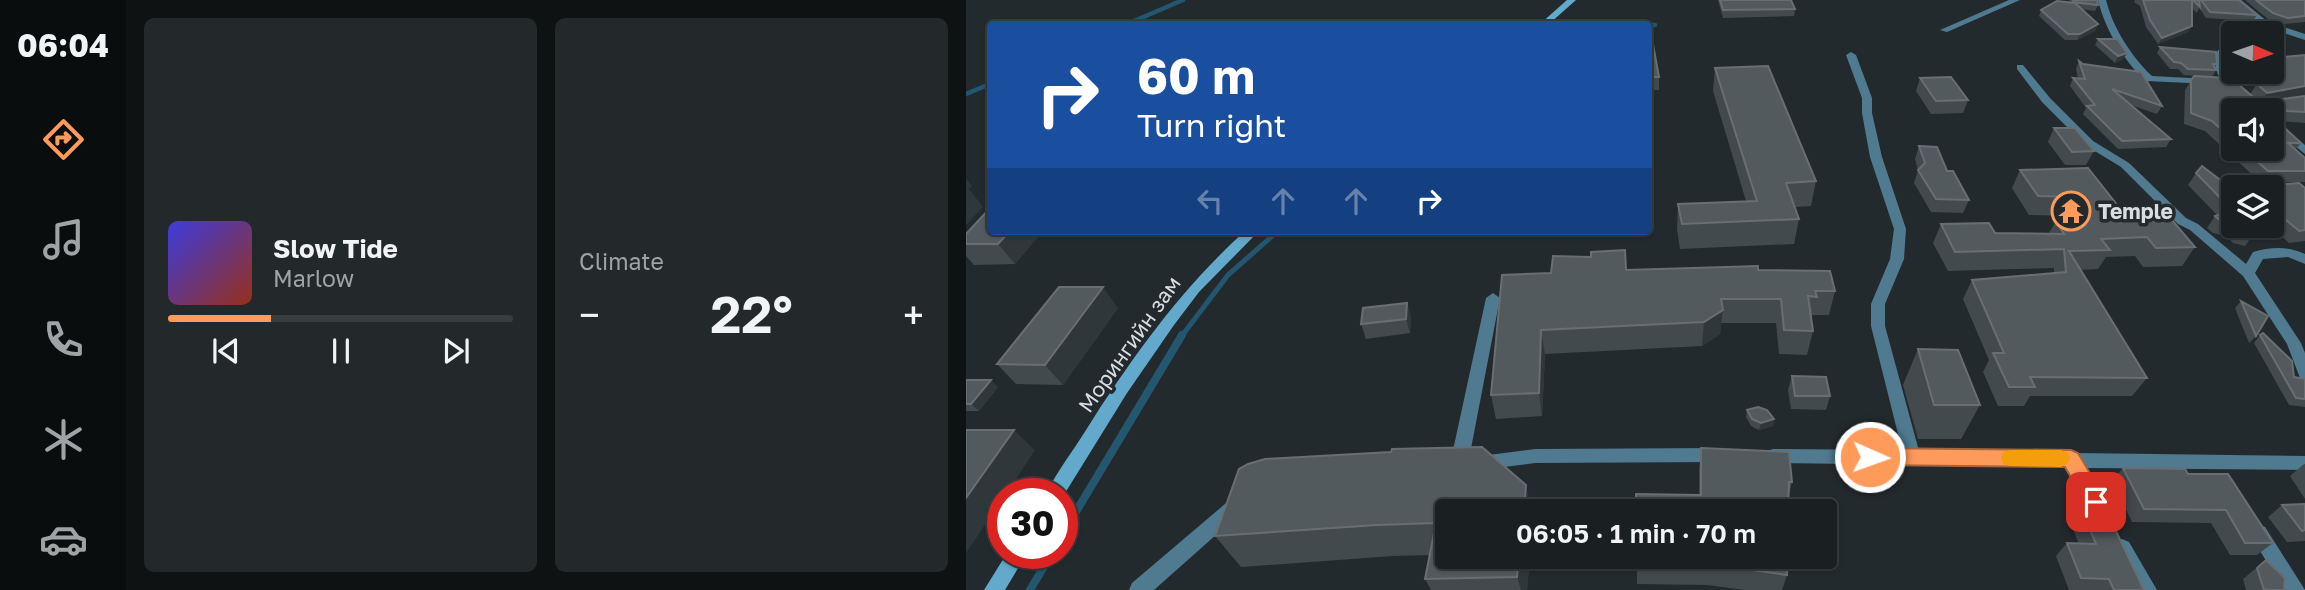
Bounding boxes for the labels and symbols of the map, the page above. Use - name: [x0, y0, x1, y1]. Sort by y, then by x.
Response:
- north arrow: [2221, 21, 2284, 84]
- temple icon: Temple: [2050, 190, 2092, 232]
- place label: Temple: [2098, 198, 2173, 224]
- street label: Морингийн зам: [1072, 271, 1186, 417]
- position arrow: [1833, 420, 1907, 494]
- pin: [2066, 472, 2126, 532]
- speed limit sign: 30: [987, 478, 1078, 569]

